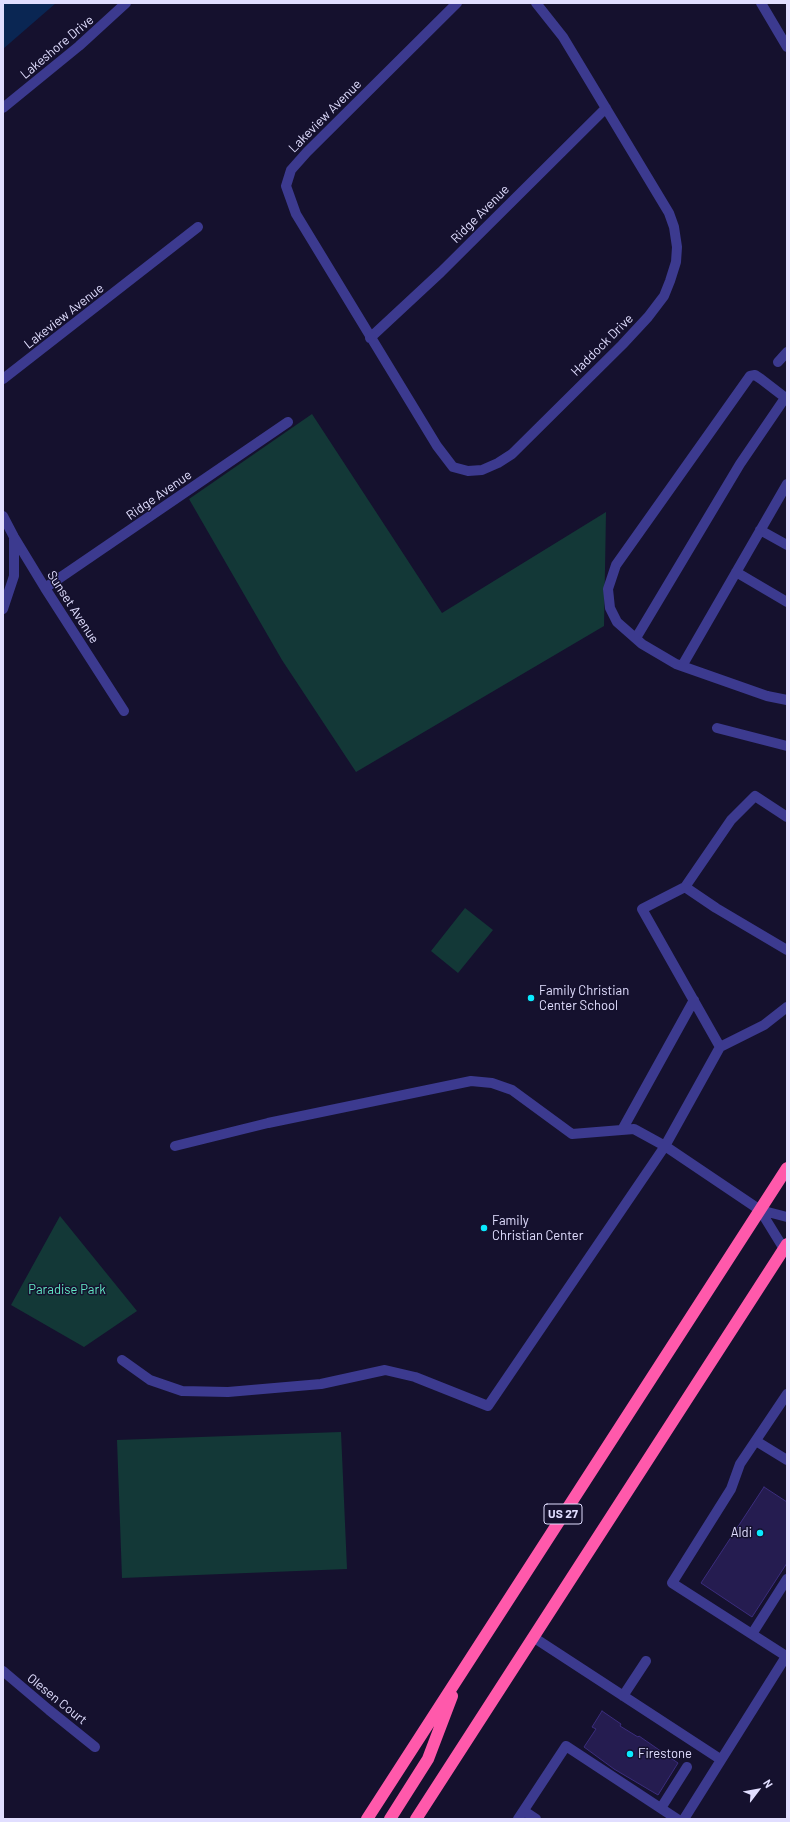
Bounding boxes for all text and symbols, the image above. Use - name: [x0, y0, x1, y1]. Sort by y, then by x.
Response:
- street label: Lakeshore Drive: [17, 12, 97, 82]
- street label: Lakeview Avenue: [285, 76, 365, 156]
- street label: Ridge Avenue: [448, 182, 512, 246]
- street label: Lakeview Avenue: [21, 280, 107, 352]
- street label: Haddock Drive: [568, 311, 636, 379]
- street label: Ridge Avenue: [123, 467, 195, 523]
- street label: Sunset Avenue: [44, 568, 102, 646]
- place label: Family Christian Center School: [539, 983, 629, 1014]
- marker: Family Christian Center School: [526, 993, 536, 1003]
- place label: Family Christian Center: [492, 1213, 583, 1244]
- marker: Family Christian Center: [479, 1223, 489, 1233]
- park label: Paradise Park: [28, 1282, 106, 1298]
- road number: US 27: [544, 1504, 582, 1524]
- place label: Aldi: [731, 1525, 752, 1541]
- marker: Aldi: [755, 1528, 765, 1538]
- street label: Olesen Court: [24, 1670, 90, 1728]
- place label: Firestone: [638, 1746, 692, 1762]
- marker: Firestone: [625, 1749, 635, 1759]
- north arrow: [738, 1770, 778, 1810]
- text: N: [761, 1777, 776, 1790]

